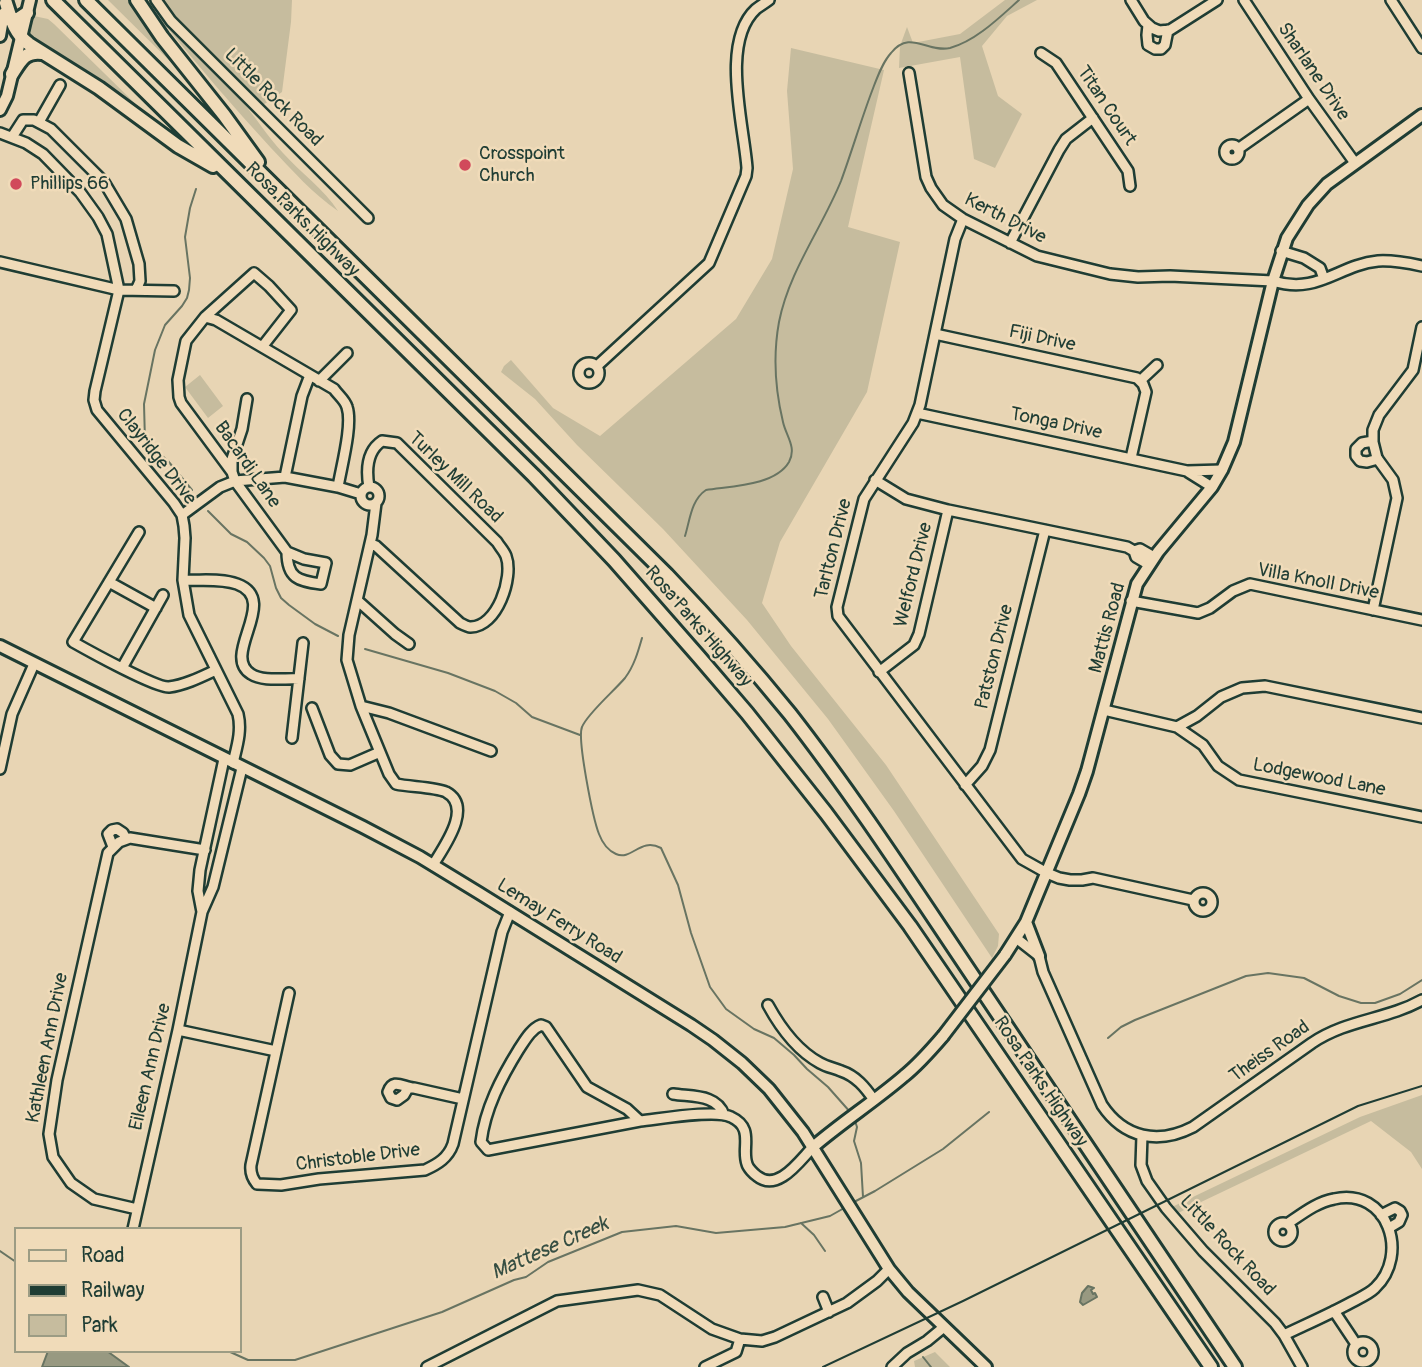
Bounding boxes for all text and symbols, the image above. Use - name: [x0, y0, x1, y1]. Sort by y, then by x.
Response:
- street label: Sharlane Drive: [1272, 19, 1354, 125]
- street label: Little Rock Road: [219, 44, 327, 152]
- street label: Titan Court: [1071, 62, 1141, 150]
- place label: Crosspoint Church: [479, 143, 565, 187]
- marker: Crosspoint Church: [457, 157, 473, 173]
- street label: Rosa Parks Highway: [240, 158, 364, 282]
- place label: Phillips 66: [30, 173, 109, 195]
- marker: Phillips 66: [8, 176, 24, 192]
- street label: Kerth Drive: [960, 189, 1050, 249]
- street label: Fiji Drive: [1007, 321, 1077, 357]
- street label: Tonga Drive: [1008, 403, 1104, 445]
- street label: Clayridge Drive: [111, 404, 201, 510]
- street label: Bacardi Lane: [209, 417, 285, 513]
- street label: Turley Mill Road: [403, 427, 507, 529]
- street label: Tarlton Drive: [811, 496, 857, 602]
- street label: Welford Drive: [890, 520, 938, 630]
- street label: Villa Knoll Drive: [1255, 559, 1381, 605]
- street label: Rosa Parks Highway: [639, 562, 757, 692]
- street label: Mattis Road: [1085, 580, 1131, 676]
- street label: Patston Drive: [971, 602, 1019, 712]
- street label: Lodgewood Lane: [1251, 754, 1387, 802]
- street label: Lemay Ferry Road: [492, 874, 626, 970]
- street label: Kathleen Ann Drive: [22, 971, 74, 1125]
- street label: Eileen Ann Drive: [125, 1001, 177, 1133]
- street label: Rosa Parks Highway: [988, 1012, 1092, 1152]
- street label: Theiss Road: [1226, 1016, 1314, 1088]
- street label: Christoble Drive: [295, 1139, 421, 1177]
- street label: Little Rock Road: [1174, 1191, 1280, 1301]
- water label: Mattese Creek: [488, 1212, 612, 1286]
- legend: [14, 1227, 242, 1353]
- text: Road: [81, 1242, 125, 1269]
- text: Railway: [81, 1277, 145, 1304]
- text: Park: [81, 1312, 118, 1339]

